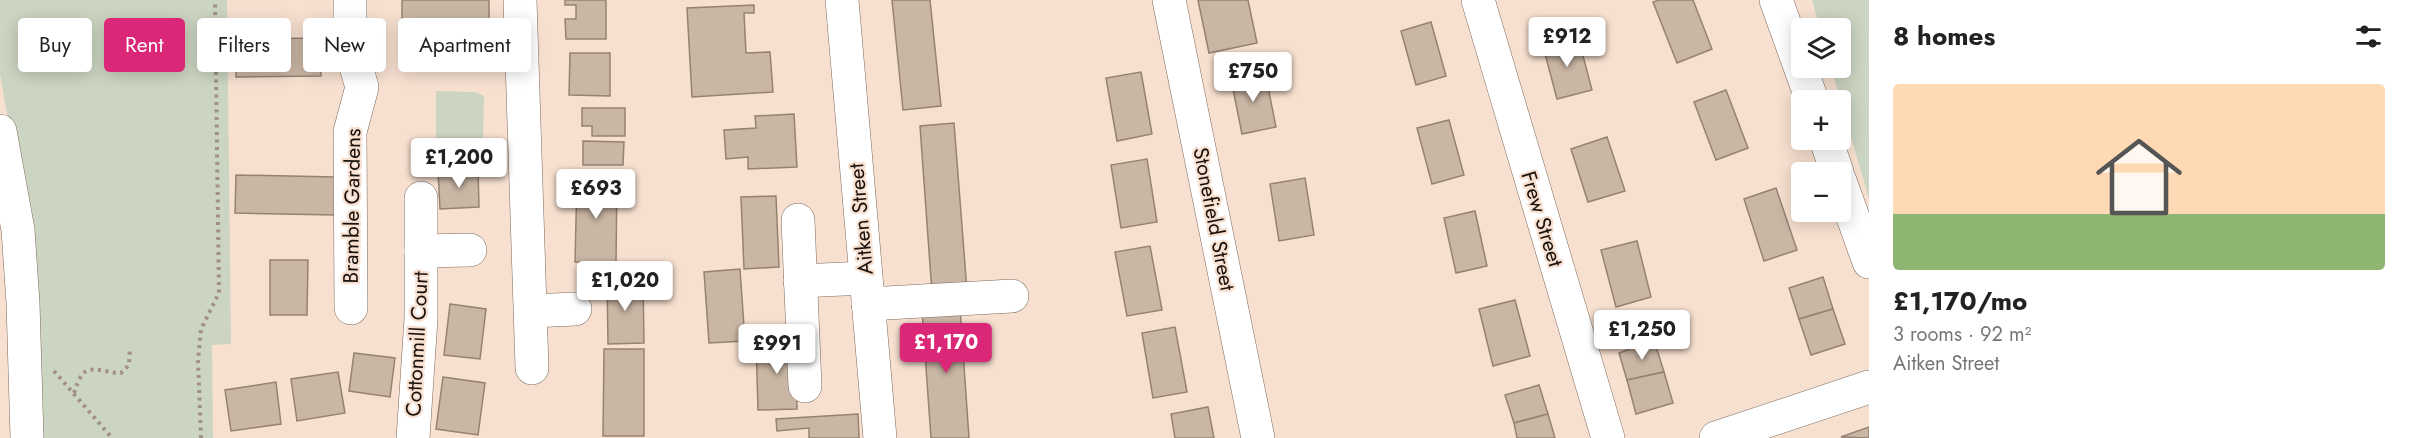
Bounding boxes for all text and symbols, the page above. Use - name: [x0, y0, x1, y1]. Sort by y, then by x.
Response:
- pin: £912: [1531, 17, 1603, 68]
- text: 8 homes: [1893, 17, 1995, 55]
- chip: Buy: [18, 18, 92, 72]
- chip: Rent: [104, 18, 185, 72]
- chip: Filters: [197, 18, 291, 72]
- chip: New: [303, 18, 386, 72]
- chip: Apartment: [398, 18, 531, 72]
- map controls: [1791, 18, 1851, 222]
- button: layers: [1791, 18, 1851, 78]
- icon: filters: [2352, 20, 2385, 53]
- text: £912: [1543, 22, 1591, 51]
- pin: £750: [1217, 52, 1289, 103]
- text: £750: [1228, 57, 1278, 86]
- button: +: [1791, 90, 1851, 150]
- icon: home: [2085, 123, 2193, 231]
- street label: Bramble Gardens: [336, 128, 368, 284]
- pin: £1,200: [410, 138, 508, 189]
- text: £1,200: [425, 143, 493, 172]
- street label: Stonefield Street: [1185, 145, 1243, 293]
- street label: Aitken Street: [841, 162, 881, 276]
- button: −: [1791, 162, 1851, 222]
- street label: Frew Street: [1513, 168, 1571, 270]
- pin: £693: [560, 169, 632, 220]
- text: £693: [570, 174, 622, 203]
- pin: £1,020: [576, 261, 674, 312]
- text: £1,020: [591, 266, 659, 295]
- street label: Cottonmill Court: [398, 271, 436, 417]
- text: £1,170/mo: [1893, 282, 2027, 320]
- pin: £1,250: [1593, 310, 1691, 361]
- text: £1,250: [1608, 315, 1676, 344]
- text: 3 rooms · 92 m²: [1893, 320, 2031, 349]
- pin: £1,170: [897, 323, 995, 374]
- pin: £991: [741, 324, 813, 375]
- text: £1,170: [914, 328, 978, 357]
- text: £991: [752, 329, 802, 358]
- text: Aitken Street: [1893, 349, 1999, 378]

